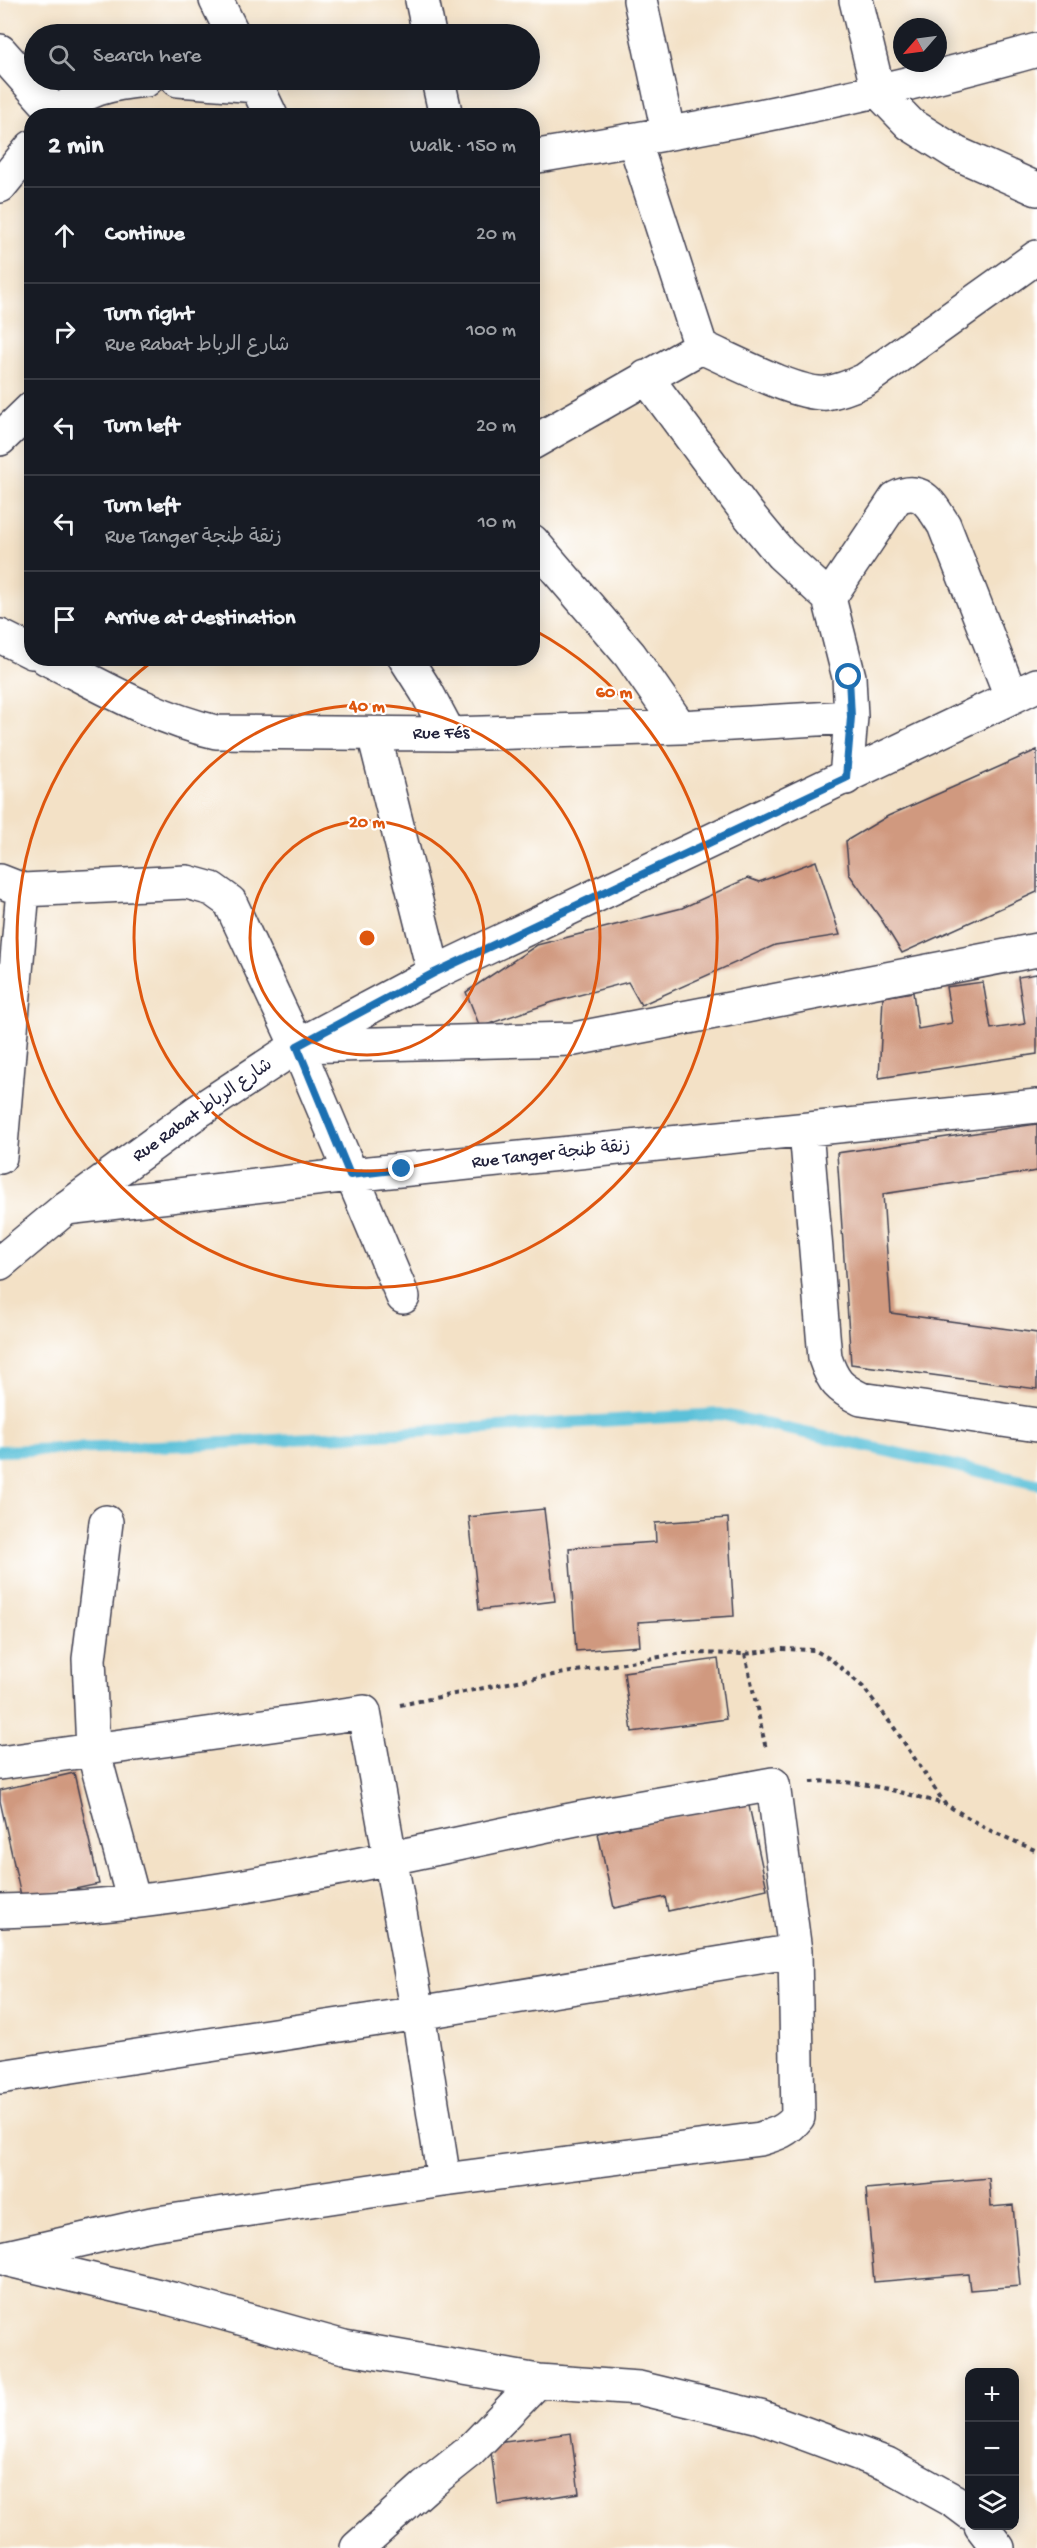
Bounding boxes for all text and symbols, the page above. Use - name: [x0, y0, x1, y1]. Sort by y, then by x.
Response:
- north arrow: [893, 18, 947, 72]
- search box: [24, 24, 540, 90]
- icon: search: [45, 41, 78, 74]
- text: Search here: [93, 44, 201, 70]
- text: 2 min: [48, 132, 103, 163]
- text: Walk · 150 m: [410, 136, 516, 159]
- icon: ahead: [48, 219, 81, 252]
- text: Continue: [105, 222, 185, 248]
- text: 20 m: [476, 224, 516, 247]
- text: Turn right: [105, 302, 193, 328]
- icon: right: [48, 315, 81, 348]
- text: 100 m: [466, 320, 516, 343]
- text: Rue Rabat شارع الرباط: [105, 335, 289, 358]
- icon: left: [48, 411, 81, 444]
- text: Turn left: [105, 414, 179, 440]
- text: 20 m: [476, 416, 516, 439]
- text: Turn left: [105, 494, 179, 520]
- icon: left: [48, 507, 81, 540]
- text: 10 m: [478, 512, 516, 535]
- text: Rue Tanger زنقة طنجة: [105, 527, 282, 550]
- icon: arrive: [48, 603, 81, 636]
- text: Arrive at destination: [105, 606, 295, 632]
- route start: [835, 663, 861, 689]
- text: 60 m: [596, 683, 632, 704]
- text: 40 m: [348, 697, 385, 718]
- street label: Rue Fés: [413, 723, 471, 745]
- text: 20 m: [349, 813, 385, 834]
- centre of rings: [357, 928, 377, 948]
- street label: Rue Rabat شارع الرباط: [129, 1055, 277, 1167]
- street label: Rue Tanger زنقة طنجة: [471, 1136, 631, 1174]
- route end: [388, 1155, 414, 1181]
- map controls: [965, 2368, 1019, 2530]
- button: +: [965, 2368, 1019, 2422]
- button: −: [965, 2422, 1019, 2476]
- button: layers: [965, 2476, 1019, 2530]

